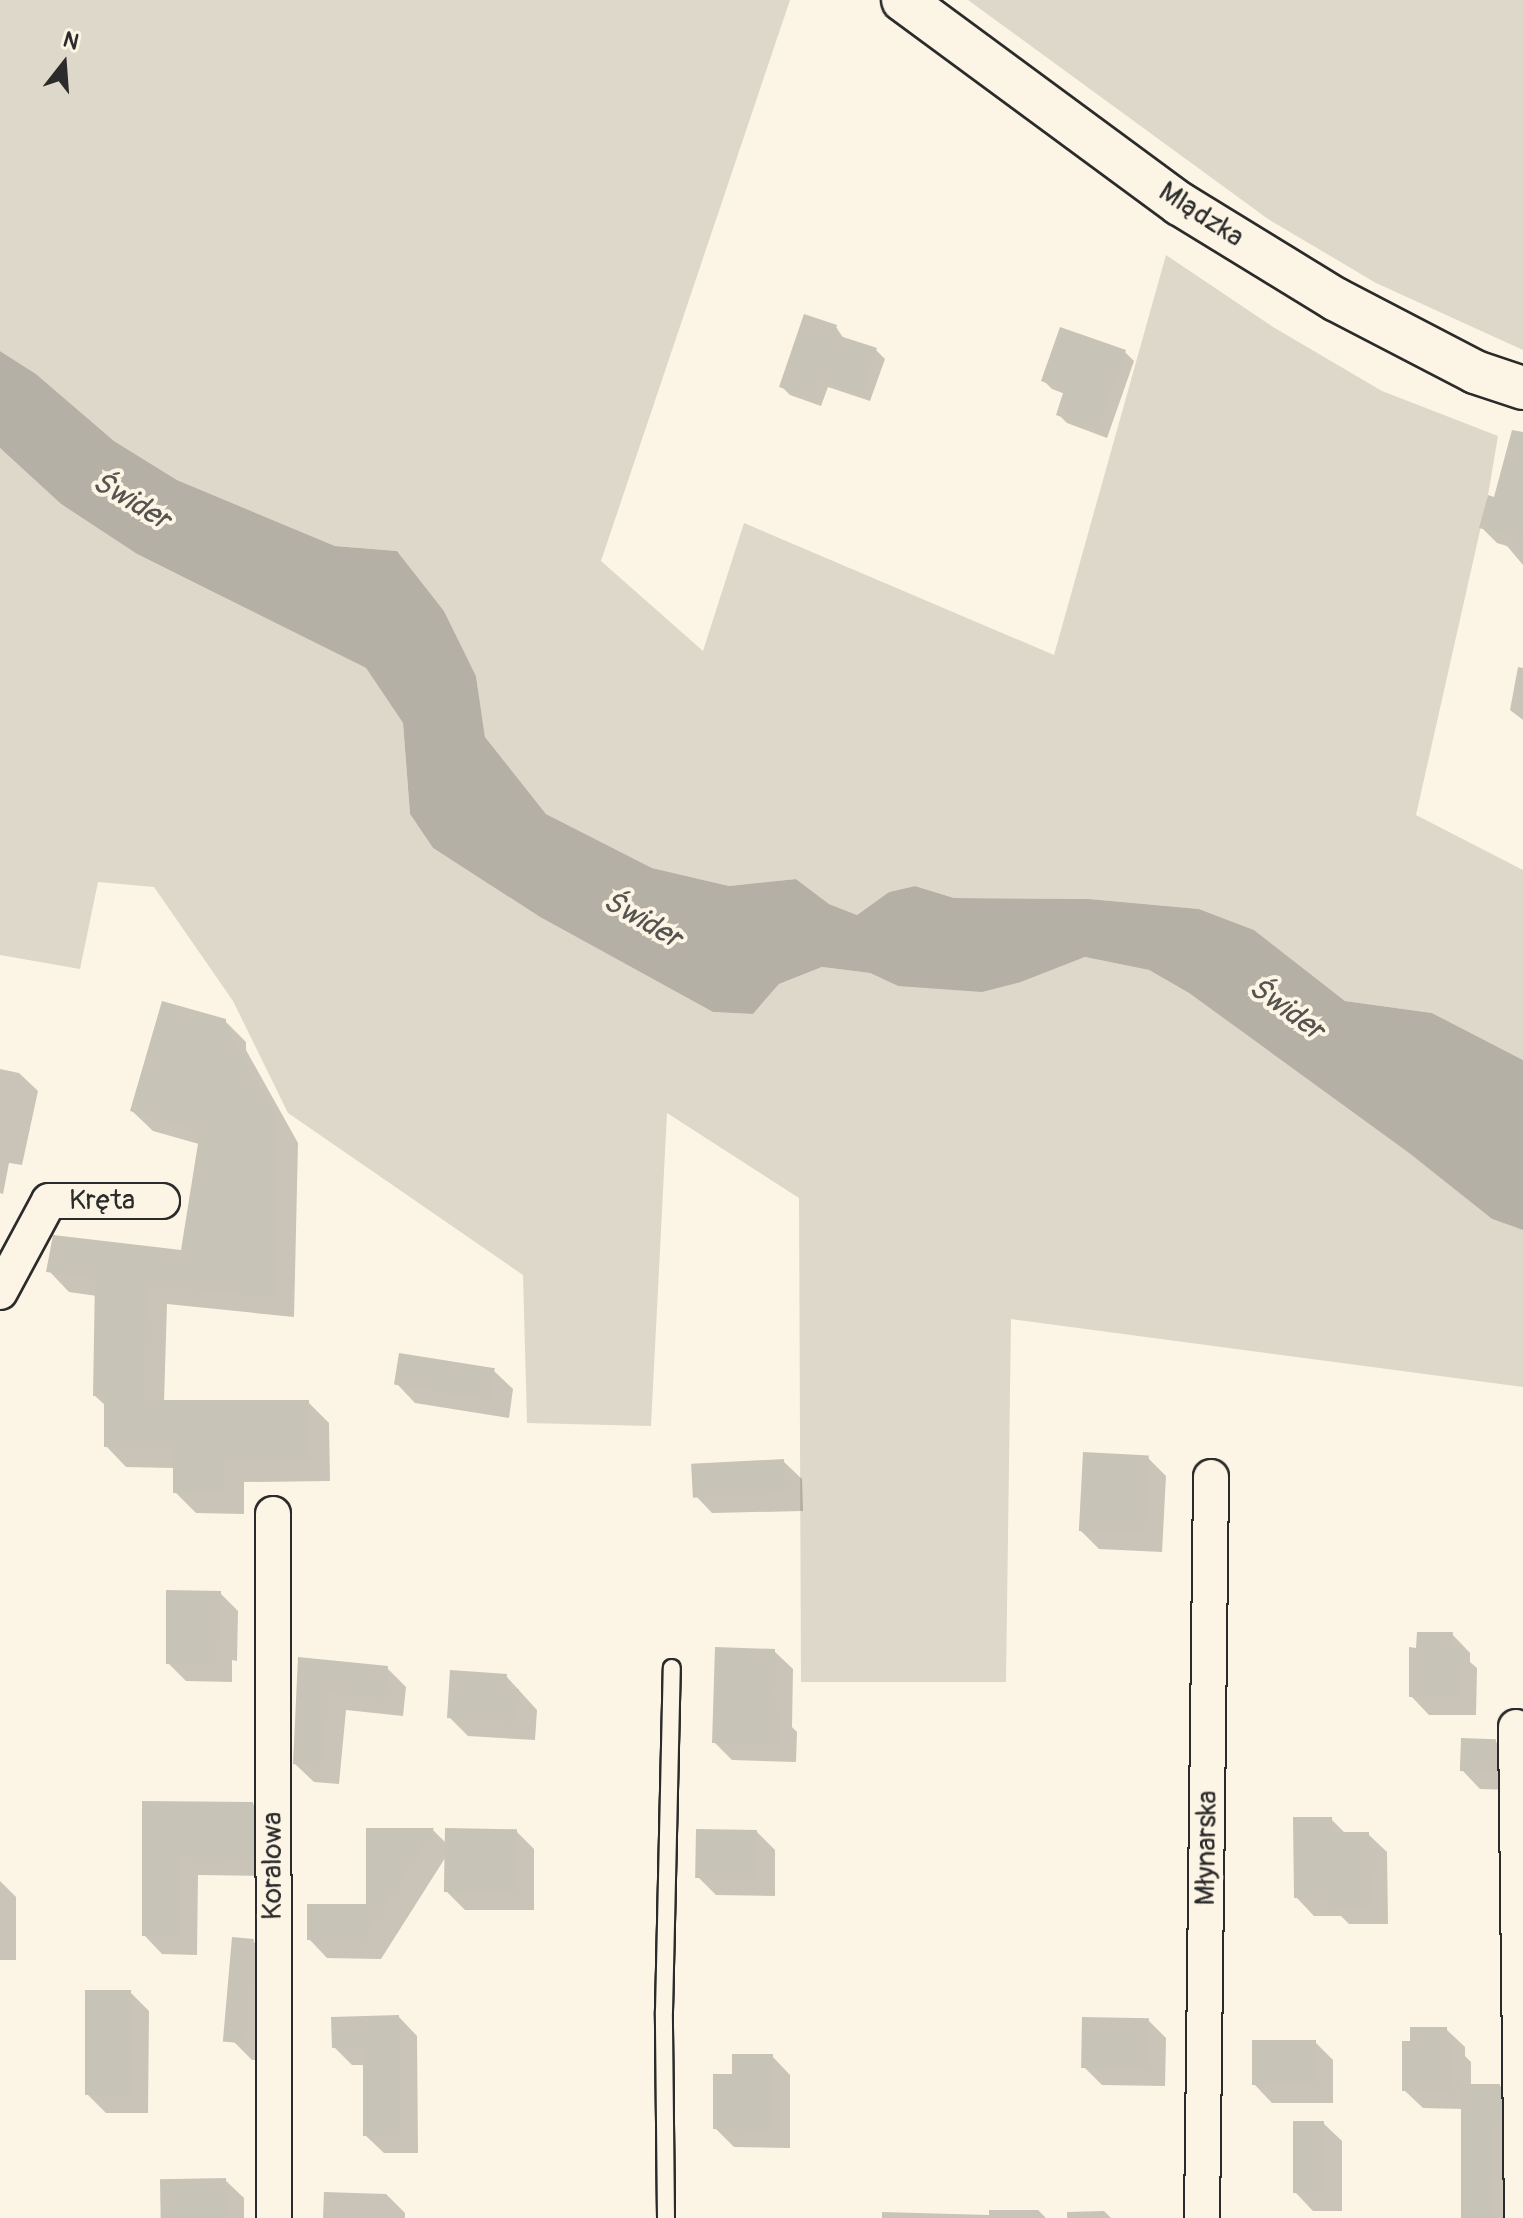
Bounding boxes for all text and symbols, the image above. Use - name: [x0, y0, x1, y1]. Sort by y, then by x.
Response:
- north arrow: [24, 24, 104, 104]
- text: N: [60, 25, 82, 57]
- street label: Mlądzka: [1152, 175, 1250, 255]
- water label: Świder: [86, 464, 176, 538]
- water label: Świder: [597, 883, 687, 957]
- water label: Świder: [1242, 970, 1330, 1048]
- street label: Kręta: [69, 1184, 135, 1218]
- street label: Młynarska: [1189, 1790, 1225, 1906]
- street label: Koralowa: [256, 1812, 290, 1920]

